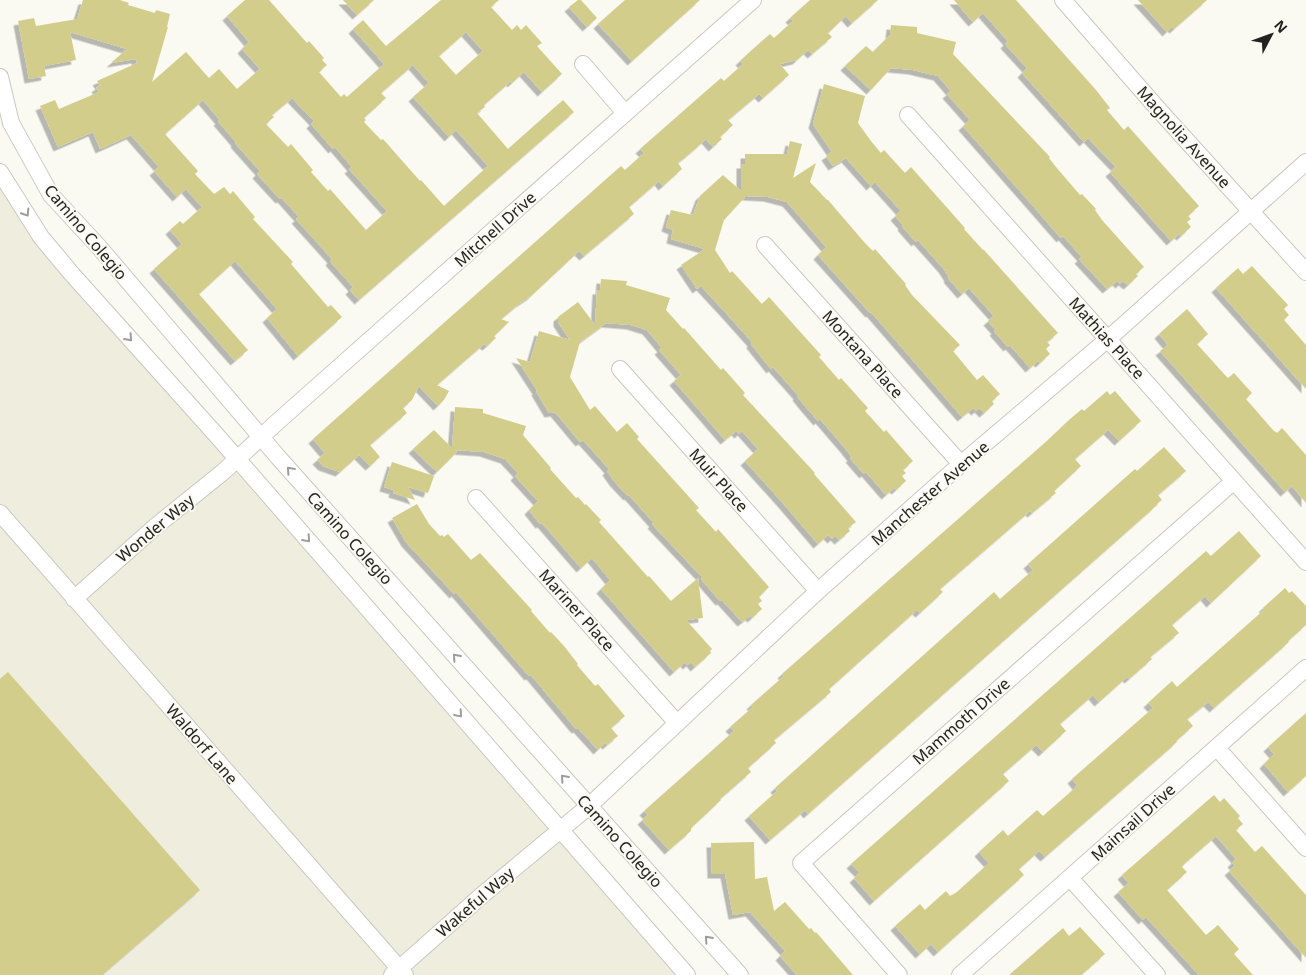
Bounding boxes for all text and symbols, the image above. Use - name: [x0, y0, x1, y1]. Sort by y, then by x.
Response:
- north arrow: [1246, 10, 1296, 60]
- text: N: [1270, 16, 1292, 37]
- street label: Magnolia Avenue: [1132, 81, 1236, 193]
- street label: Camino Colegio: [39, 180, 133, 284]
- street label: Mitchell Drive: [449, 186, 541, 272]
- one-way arrow: [20, 207, 29, 217]
- street label: Mathias Place: [1064, 292, 1150, 384]
- street label: Montana Place: [818, 305, 908, 403]
- one-way arrow: [124, 333, 133, 342]
- street label: Manchester Avenue: [866, 436, 994, 550]
- street label: Muir Place: [684, 443, 754, 517]
- one-way arrow: [287, 467, 296, 476]
- street label: Camino Colegio: [302, 487, 398, 589]
- street label: Wonder Way: [111, 488, 199, 567]
- one-way arrow: [301, 533, 310, 542]
- street label: Mariner Place: [534, 564, 620, 656]
- one-way arrow: [453, 653, 462, 662]
- street label: Mammoth Drive: [908, 673, 1014, 769]
- street label: Waldorf Lane: [161, 699, 243, 789]
- one-way arrow: [454, 708, 463, 717]
- one-way arrow: [561, 775, 570, 784]
- street label: Mainsail Drive: [1086, 778, 1180, 866]
- street label: Camino Colegio: [572, 790, 668, 892]
- street label: Wakeful Way: [431, 862, 519, 942]
- one-way arrow: [704, 935, 713, 944]

